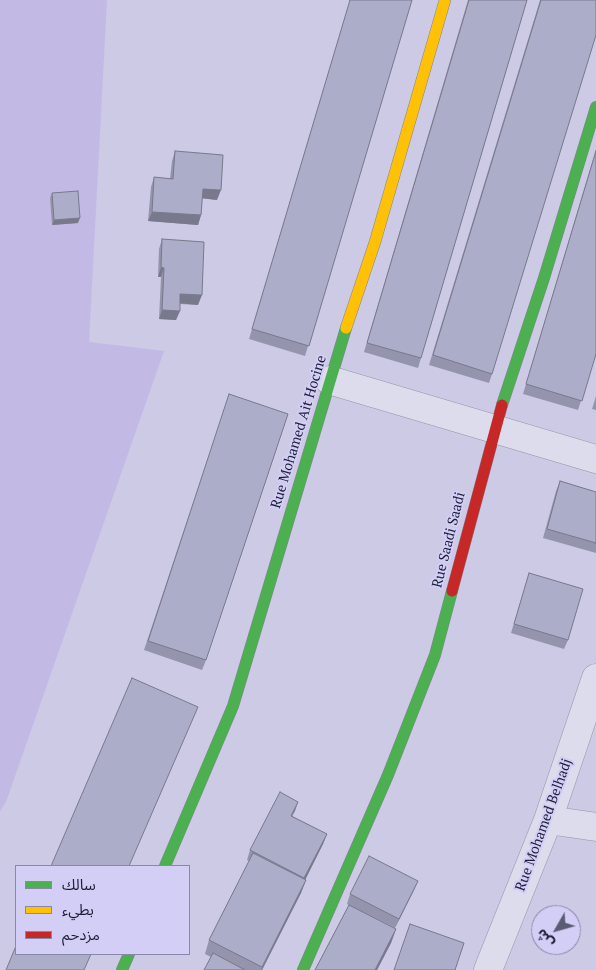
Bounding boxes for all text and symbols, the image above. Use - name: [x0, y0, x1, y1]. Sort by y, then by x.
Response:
- street label: Rue Mohamed Ait Hocine: [268, 353, 330, 511]
- street label: Rue Saadi Saadi: [429, 490, 469, 590]
- street label: Rue Mohamed Belhadj: [512, 756, 576, 894]
- legend: [15, 865, 190, 955]
- text: سالك: [62, 874, 96, 894]
- text: بطيء: [62, 899, 94, 919]
- north arrow: [531, 905, 581, 955]
- text: مزدحم: [62, 924, 100, 944]
- text: ش: [531, 926, 558, 952]

